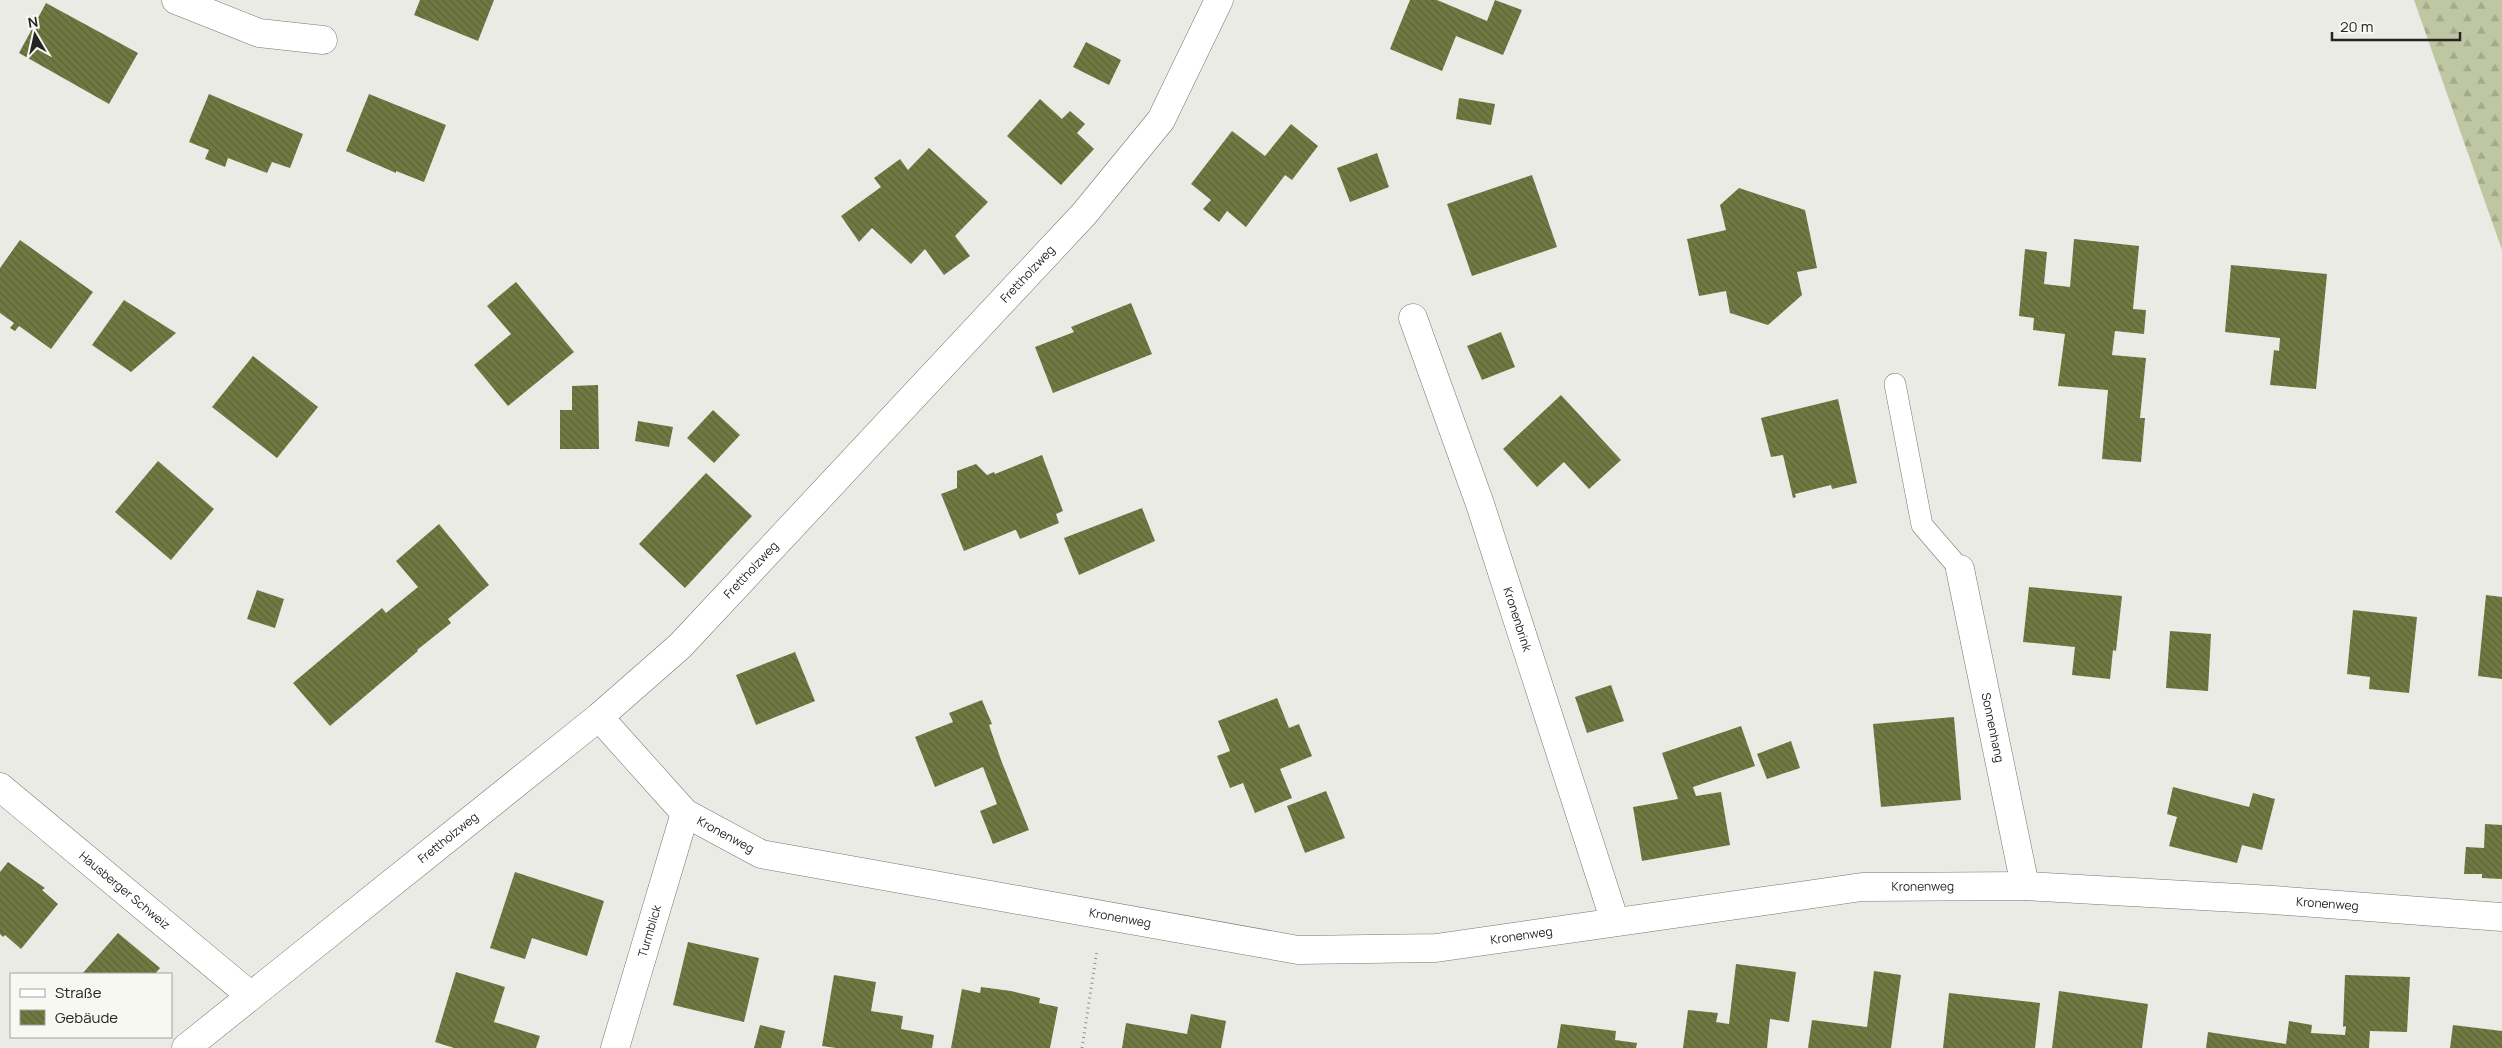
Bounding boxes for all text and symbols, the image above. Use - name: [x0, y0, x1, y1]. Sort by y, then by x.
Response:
- north arrow: [10, 10, 60, 60]
- scale bar: [2332, 10, 2460, 42]
- text: N: [26, 11, 39, 32]
- text: 20 m: [2340, 16, 2373, 37]
- street label: Frettholzweg: [996, 242, 1058, 306]
- street label: Frettholzweg: [720, 537, 782, 602]
- street label: Kronenbrink: [1499, 585, 1536, 655]
- street label: Sonnenhang: [1978, 691, 2008, 764]
- street label: Frettholzweg: [414, 808, 482, 867]
- street label: Kronenweg: [694, 812, 757, 857]
- street label: Hausberger Schweiz: [76, 847, 174, 933]
- street label: Kronenweg: [1892, 877, 1954, 895]
- street label: Kronenweg: [2296, 893, 2359, 914]
- street label: Turmblick: [634, 902, 665, 959]
- street label: Kronenweg: [1088, 904, 1152, 932]
- street label: Kronenweg: [1489, 922, 1553, 948]
- legend: [10, 973, 172, 1038]
- text: Straße: [55, 982, 102, 1003]
- text: Gebäude: [55, 1007, 118, 1028]

